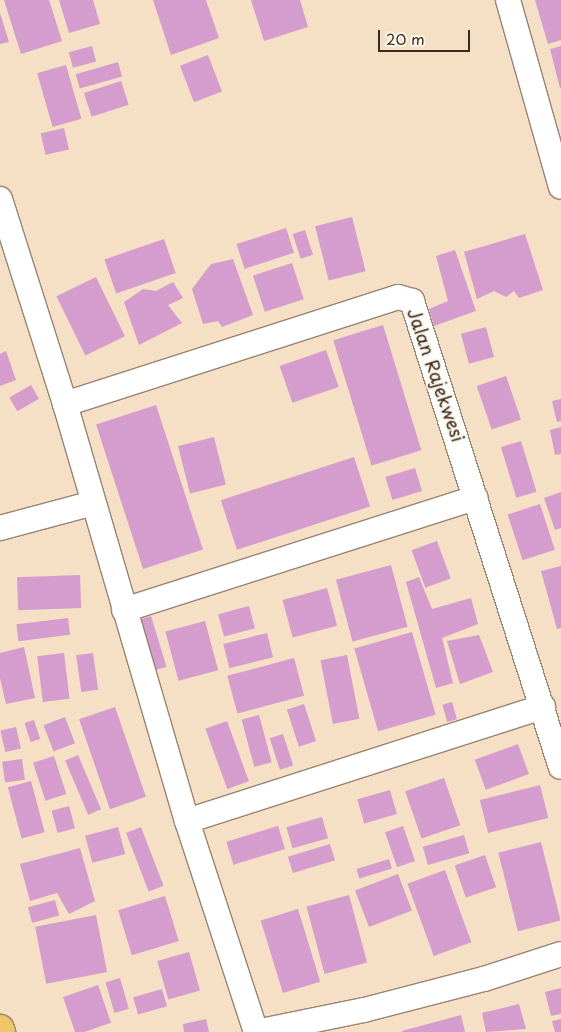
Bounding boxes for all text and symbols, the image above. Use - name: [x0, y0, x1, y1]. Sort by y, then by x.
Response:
- scale bar: [381, 20, 474, 52]
- text: 20 m: [386, 27, 425, 50]
- street label: Jalan Rajekwesi: [403, 305, 469, 445]

